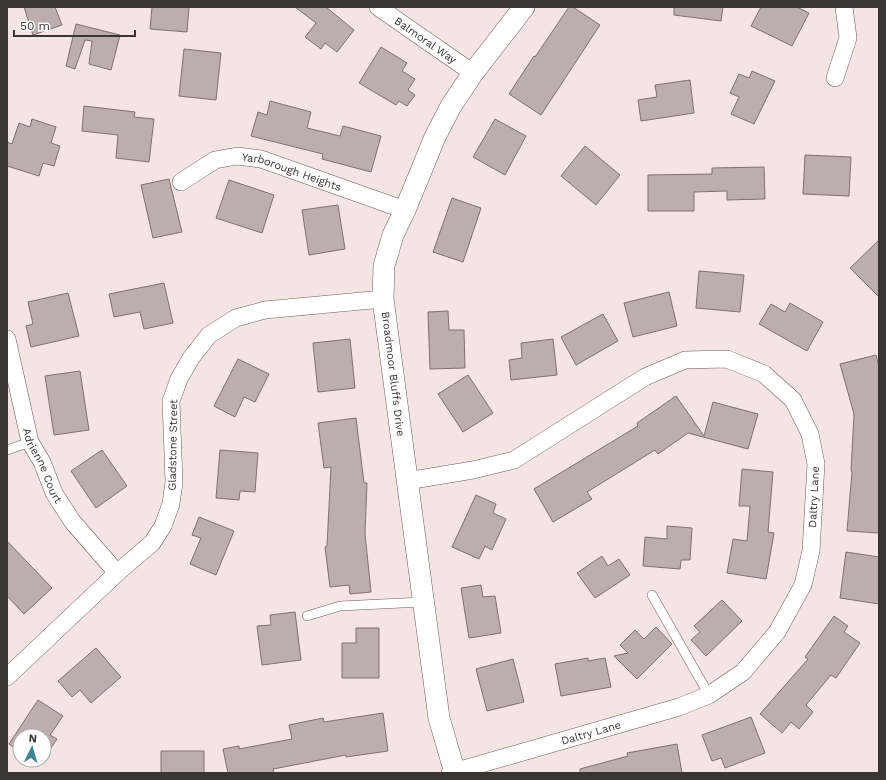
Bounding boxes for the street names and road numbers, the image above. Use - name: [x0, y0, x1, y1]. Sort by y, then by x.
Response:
- street label: Balmoral Way: [392, 14, 459, 66]
- street label: Yarborough Heights: [241, 150, 343, 194]
- street label: Broadmoor Bluffs Drive: [379, 311, 407, 437]
- street label: Gladstone Street: [166, 399, 180, 491]
- street label: Adrienne Court: [21, 427, 65, 506]
- street label: Daltry Lane: [806, 466, 822, 528]
- street label: Daltry Lane: [560, 718, 622, 748]

